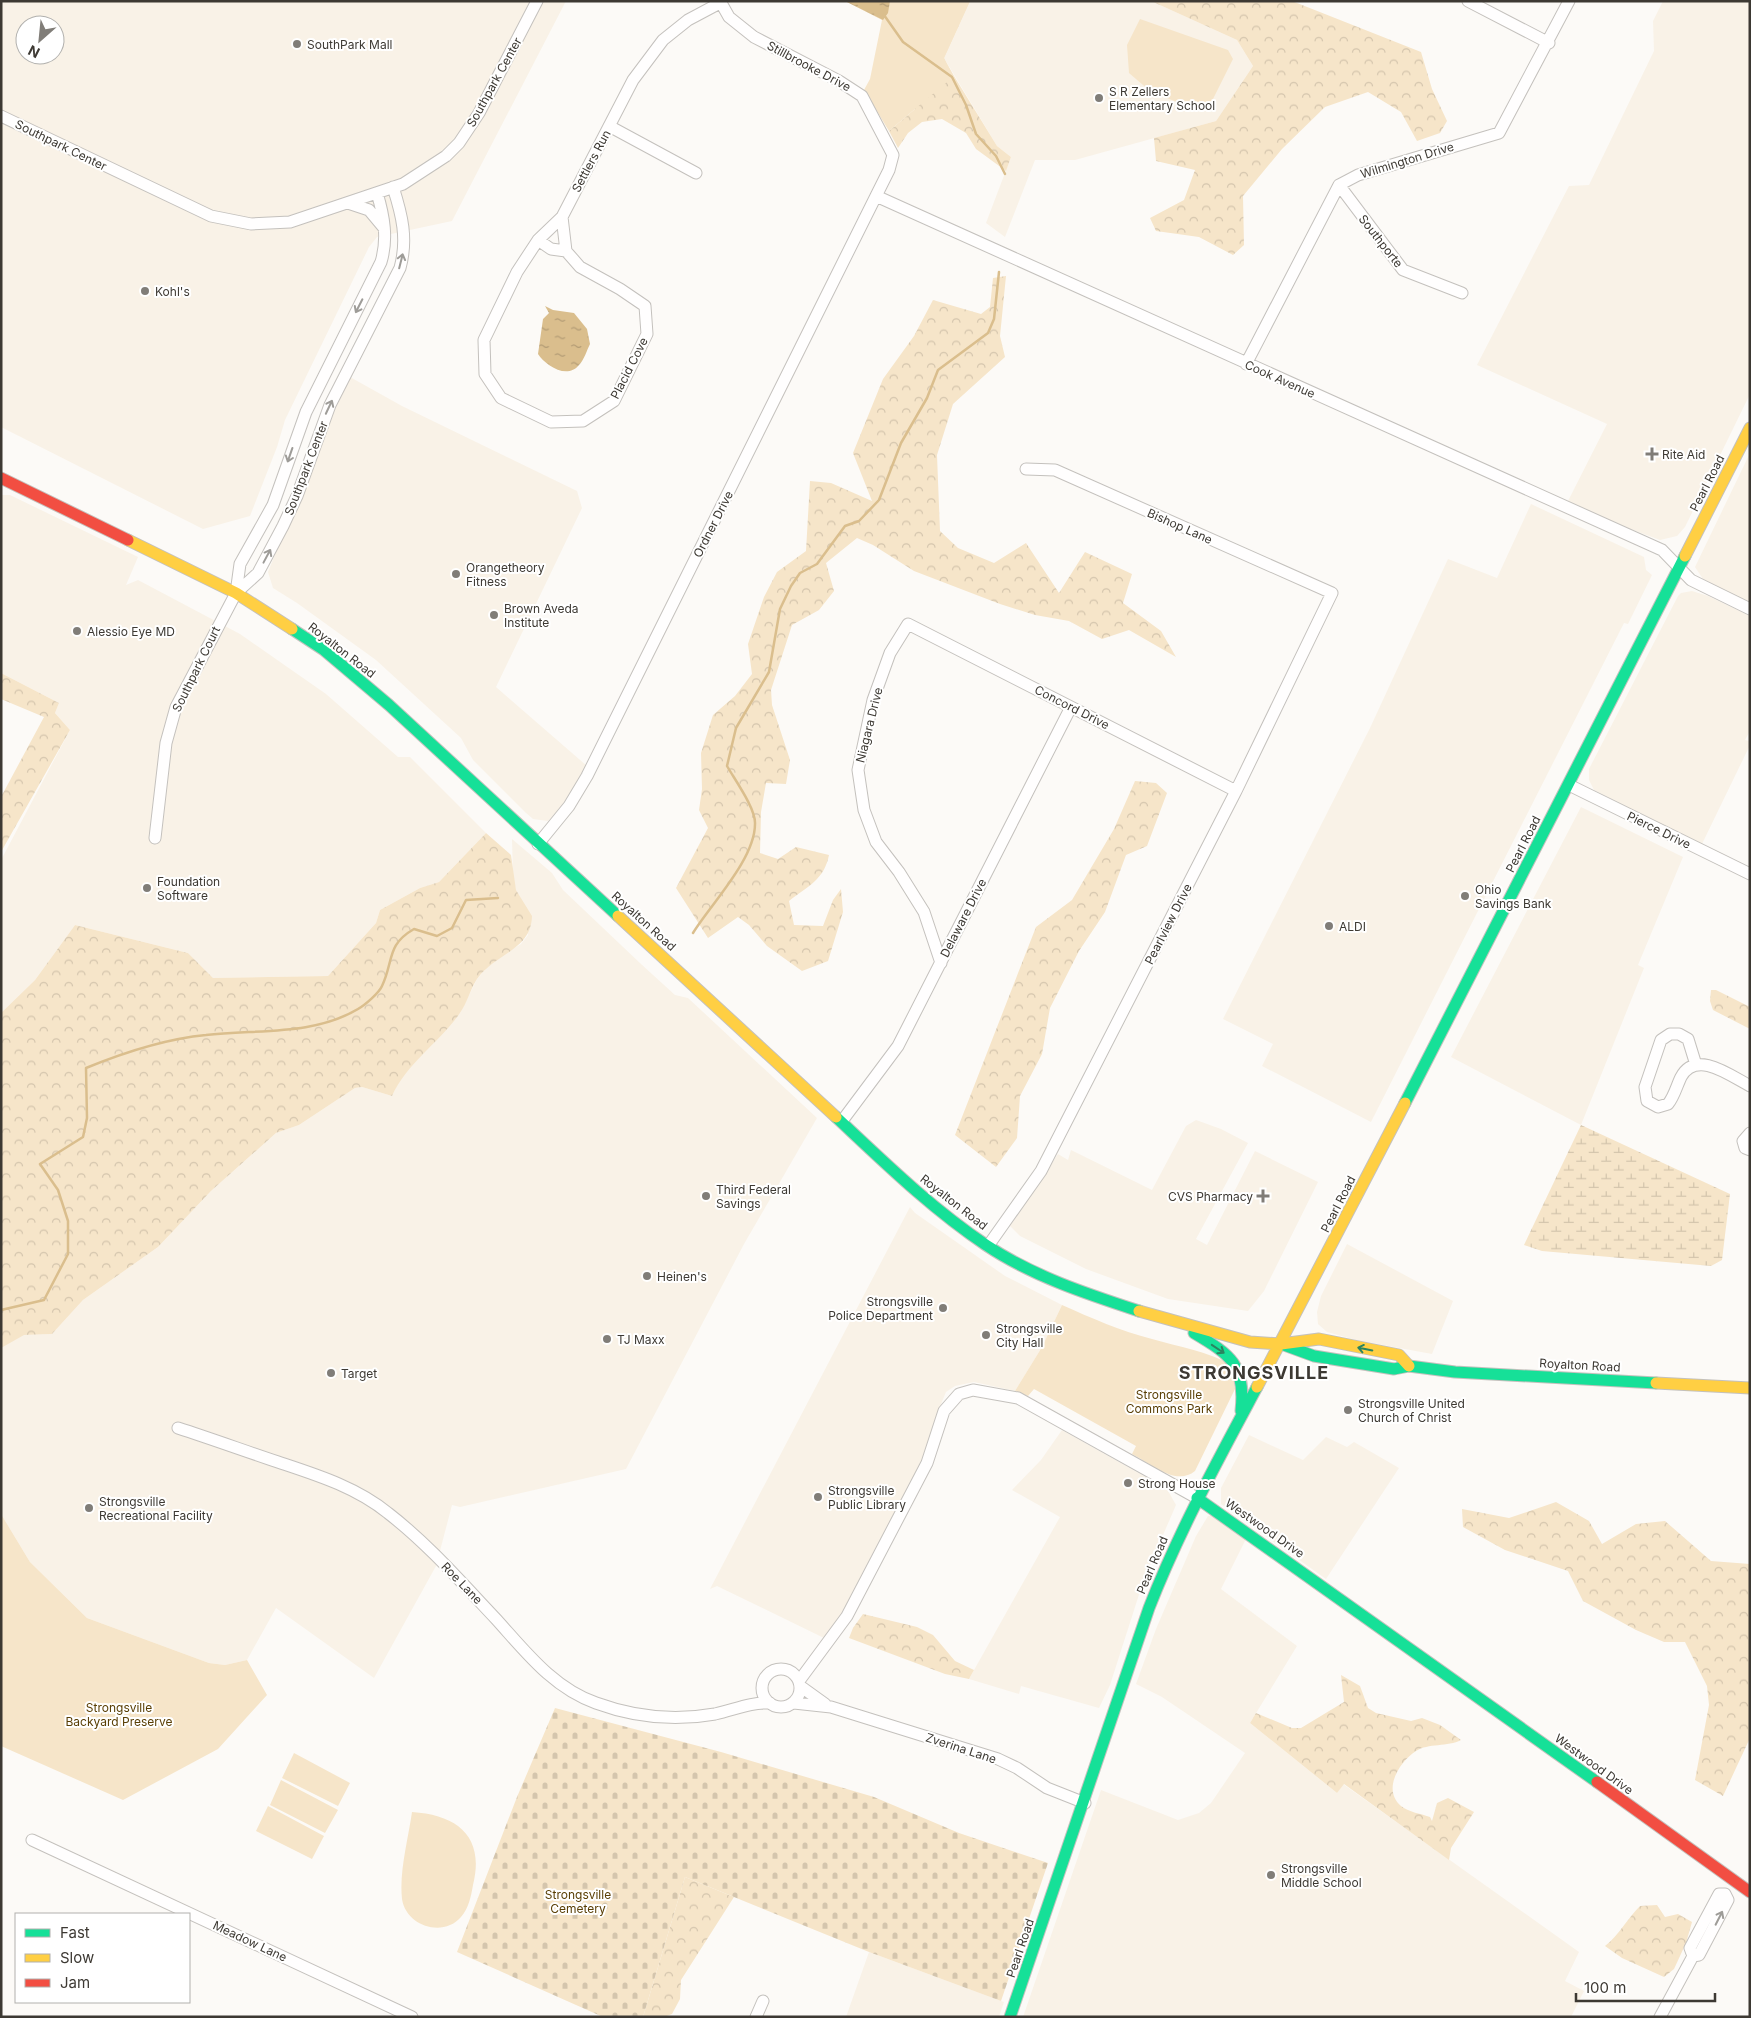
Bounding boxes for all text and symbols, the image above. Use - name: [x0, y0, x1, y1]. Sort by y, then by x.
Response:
- north arrow: [15, 15, 65, 65]
- street label: Southpark Center: [463, 34, 525, 129]
- place label: SouthPark Mall: [307, 37, 392, 52]
- marker: SouthPark Mall: [291, 38, 303, 50]
- street label: Stillbrooke Drive: [764, 38, 854, 94]
- text: N: [25, 42, 42, 62]
- place label: S R Zellers Elementary School: [1109, 84, 1215, 113]
- marker: S R Zellers Elementary School: [1093, 92, 1105, 104]
- street label: Southpark Center: [13, 116, 110, 174]
- street label: Settlers Run: [568, 127, 614, 195]
- street label: Wilmington Drive: [1359, 139, 1455, 181]
- street label: Southporte: [1356, 212, 1406, 270]
- one-way arrow: [397, 254, 407, 270]
- place label: Kohl's: [155, 284, 190, 299]
- marker: Kohl's: [139, 285, 151, 297]
- one-way arrow: [354, 298, 363, 313]
- street label: Placid Cove: [607, 335, 651, 401]
- street label: Cook Avenue: [1243, 357, 1317, 401]
- one-way arrow: [325, 400, 335, 415]
- street label: Southpark Center: [281, 418, 331, 517]
- one-way arrow: [285, 447, 295, 463]
- place label: Rite Aid: [1662, 447, 1705, 462]
- marker: Rite Aid: [1646, 448, 1658, 460]
- street label: Pearl Road: [1686, 452, 1728, 514]
- street label: Ordner Drive: [690, 488, 736, 560]
- street label: Bishop Lane: [1145, 505, 1215, 547]
- one-way arrow: [262, 549, 272, 564]
- place label: Orangetheory Fitness: [466, 560, 545, 589]
- marker: Orangetheory Fitness: [450, 568, 462, 580]
- place label: Brown Aveda Institute: [504, 601, 579, 630]
- marker: Brown Aveda Institute: [488, 609, 500, 621]
- street label: Royalton Road: [305, 619, 379, 681]
- place label: Alessio Eye MD: [87, 624, 175, 639]
- street label: Southpark Court: [169, 624, 223, 714]
- marker: Alessio Eye MD: [71, 625, 83, 637]
- street label: Concord Drive: [1032, 682, 1112, 732]
- street label: Niagara Drive: [852, 686, 886, 764]
- street label: Pierce Drive: [1625, 808, 1693, 852]
- street label: Pearl Road: [1502, 813, 1544, 875]
- place label: Foundation Software: [157, 874, 220, 903]
- street label: Delaware Drive: [937, 876, 989, 960]
- street label: Pearlview Drive: [1141, 881, 1195, 967]
- marker: Foundation Software: [141, 882, 153, 894]
- place label: Ohio Savings Bank: [1475, 882, 1552, 911]
- street label: Royalton Road: [609, 888, 679, 954]
- marker: Ohio Savings Bank: [1459, 890, 1471, 902]
- place label: ALDI: [1339, 919, 1366, 934]
- marker: ALDI: [1323, 920, 1335, 932]
- street label: Royalton Road: [917, 1171, 991, 1233]
- street label: Pearl Road: [1317, 1173, 1359, 1235]
- place label: Third Federal Savings: [716, 1182, 791, 1211]
- place label: CVS Pharmacy: [1168, 1189, 1253, 1204]
- marker: Third Federal Savings: [700, 1190, 712, 1202]
- marker: CVS Pharmacy: [1257, 1190, 1269, 1202]
- place label: Heinen's: [657, 1269, 707, 1284]
- marker: Heinen's: [641, 1270, 653, 1282]
- place label: Strongsville Police Department: [828, 1294, 933, 1323]
- marker: Strongsville Police Department: [937, 1302, 949, 1314]
- place label: Strongsville City Hall: [996, 1321, 1062, 1350]
- marker: Strongsville City Hall: [980, 1329, 992, 1341]
- place label: TJ Maxx: [617, 1332, 665, 1347]
- marker: TJ Maxx: [601, 1333, 613, 1345]
- one-way arrow: [1358, 1343, 1374, 1353]
- one-way arrow: [1211, 1344, 1225, 1354]
- street label: Royalton Road: [1539, 1355, 1621, 1375]
- district label: STRONGSVILLE: [1179, 1362, 1329, 1383]
- place label: Target: [341, 1366, 377, 1381]
- marker: Target: [325, 1367, 337, 1379]
- park label: Strongsville Commons Park: [1126, 1387, 1213, 1416]
- place label: Strongsville United Church of Christ: [1358, 1396, 1465, 1425]
- marker: Strongsville United Church of Christ: [1342, 1404, 1354, 1416]
- place label: Strong House: [1138, 1476, 1216, 1491]
- marker: Strong House: [1122, 1477, 1134, 1489]
- place label: Strongsville Public Library: [828, 1483, 906, 1512]
- marker: Strongsville Public Library: [812, 1491, 824, 1503]
- place label: Strongsville Recreational Facility: [99, 1494, 213, 1523]
- street label: Westwood Drive: [1223, 1495, 1307, 1561]
- marker: Strongsville Recreational Facility: [83, 1502, 95, 1514]
- street label: Pearl Road: [1133, 1534, 1171, 1596]
- street label: Roe Lane: [438, 1559, 486, 1607]
- park label: Strongsville Backyard Preserve: [65, 1700, 173, 1729]
- street label: Zverina Lane: [924, 1730, 998, 1766]
- street label: Westwood Drive: [1552, 1731, 1636, 1797]
- place label: Strongsville Middle School: [1281, 1861, 1362, 1890]
- marker: Strongsville Middle School: [1265, 1869, 1277, 1881]
- park label: Strongsville Cemetery: [545, 1887, 611, 1916]
- one-way arrow: [1714, 1910, 1724, 1925]
- legend: [15, 1913, 190, 2003]
- street label: Meadow Lane: [211, 1917, 289, 1965]
- street label: Pearl Road: [1003, 1917, 1037, 1979]
- text: Fast: [60, 1923, 90, 1942]
- text: Slow: [60, 1948, 94, 1967]
- scale bar: [1576, 1970, 1715, 2002]
- text: Jam: [60, 1973, 90, 1992]
- text: 100 m: [1584, 1978, 1626, 1997]

